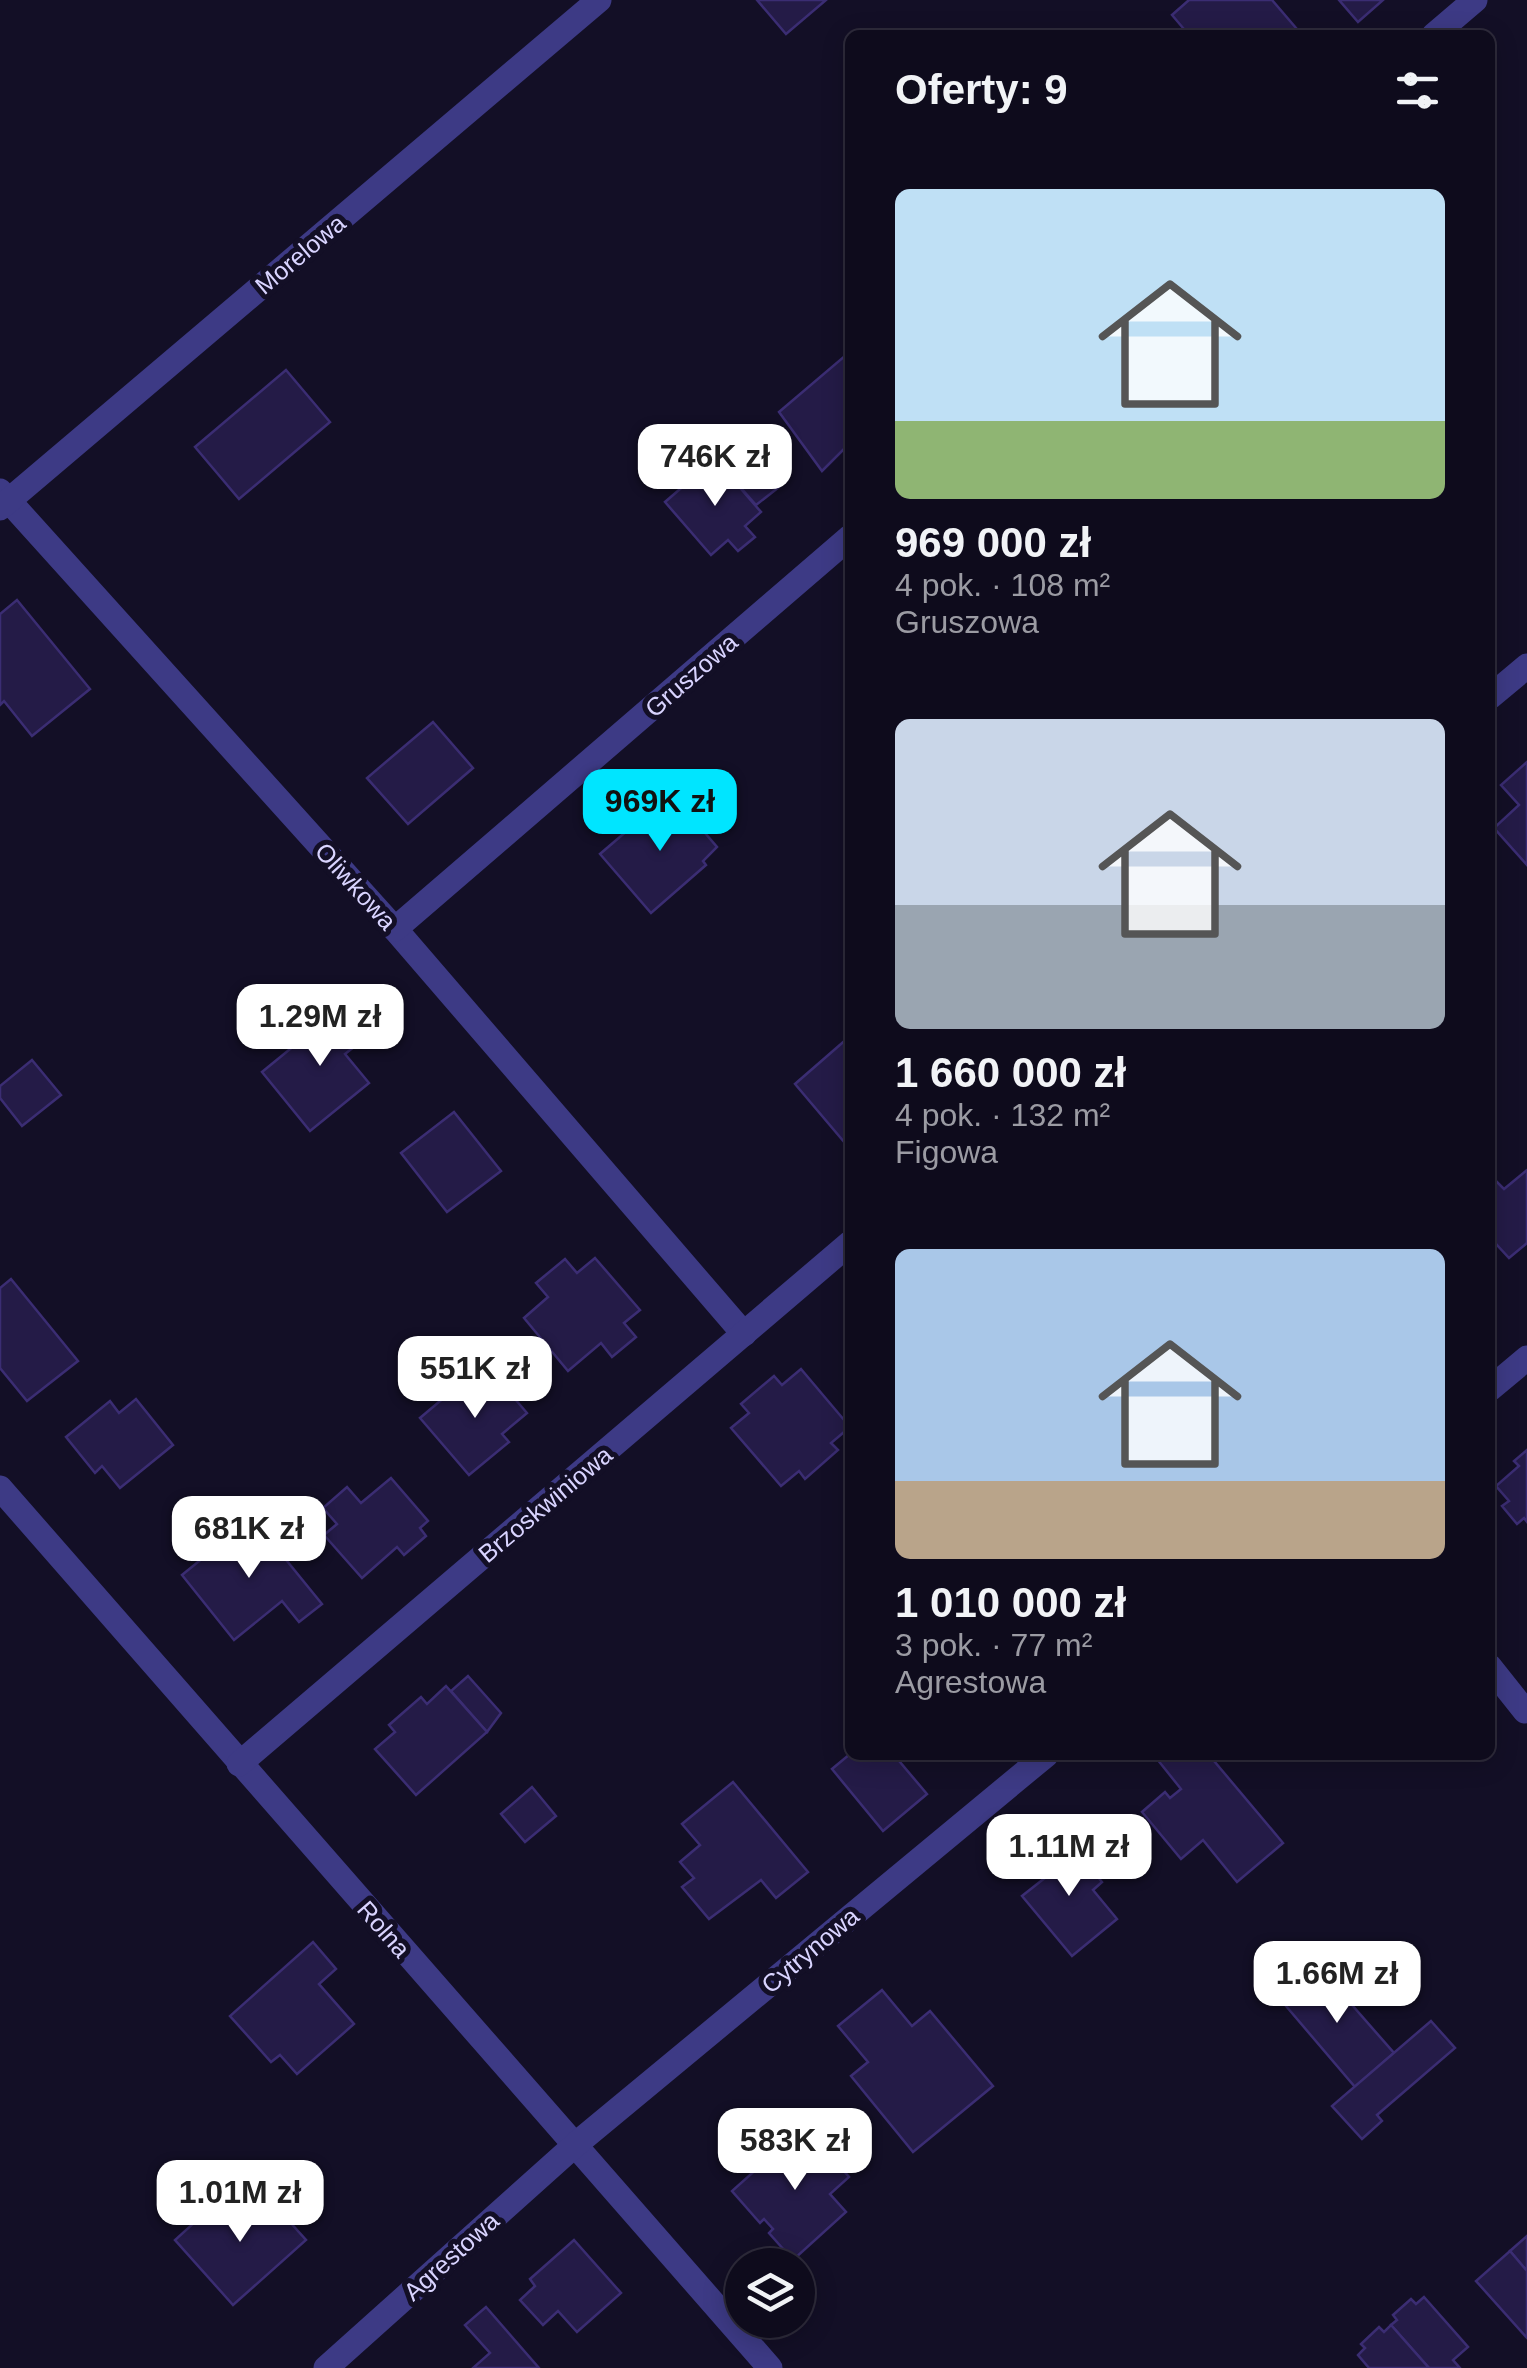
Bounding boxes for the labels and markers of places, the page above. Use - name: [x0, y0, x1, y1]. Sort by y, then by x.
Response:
- pin: 746K zł: [623, 424, 807, 509]
- pin: 969K zł: [568, 769, 752, 854]
- pin: 1.29M zł: [217, 984, 423, 1069]
- pin: 551K zł: [383, 1336, 567, 1421]
- pin: 681K zł: [157, 1496, 341, 1581]
- pin: 1.11M zł: [966, 1814, 1172, 1899]
- pin: 1.66M zł: [1234, 1941, 1440, 2026]
- pin: 583K zł: [703, 2108, 887, 2193]
- pin: 1.01M zł: [137, 2160, 343, 2245]

